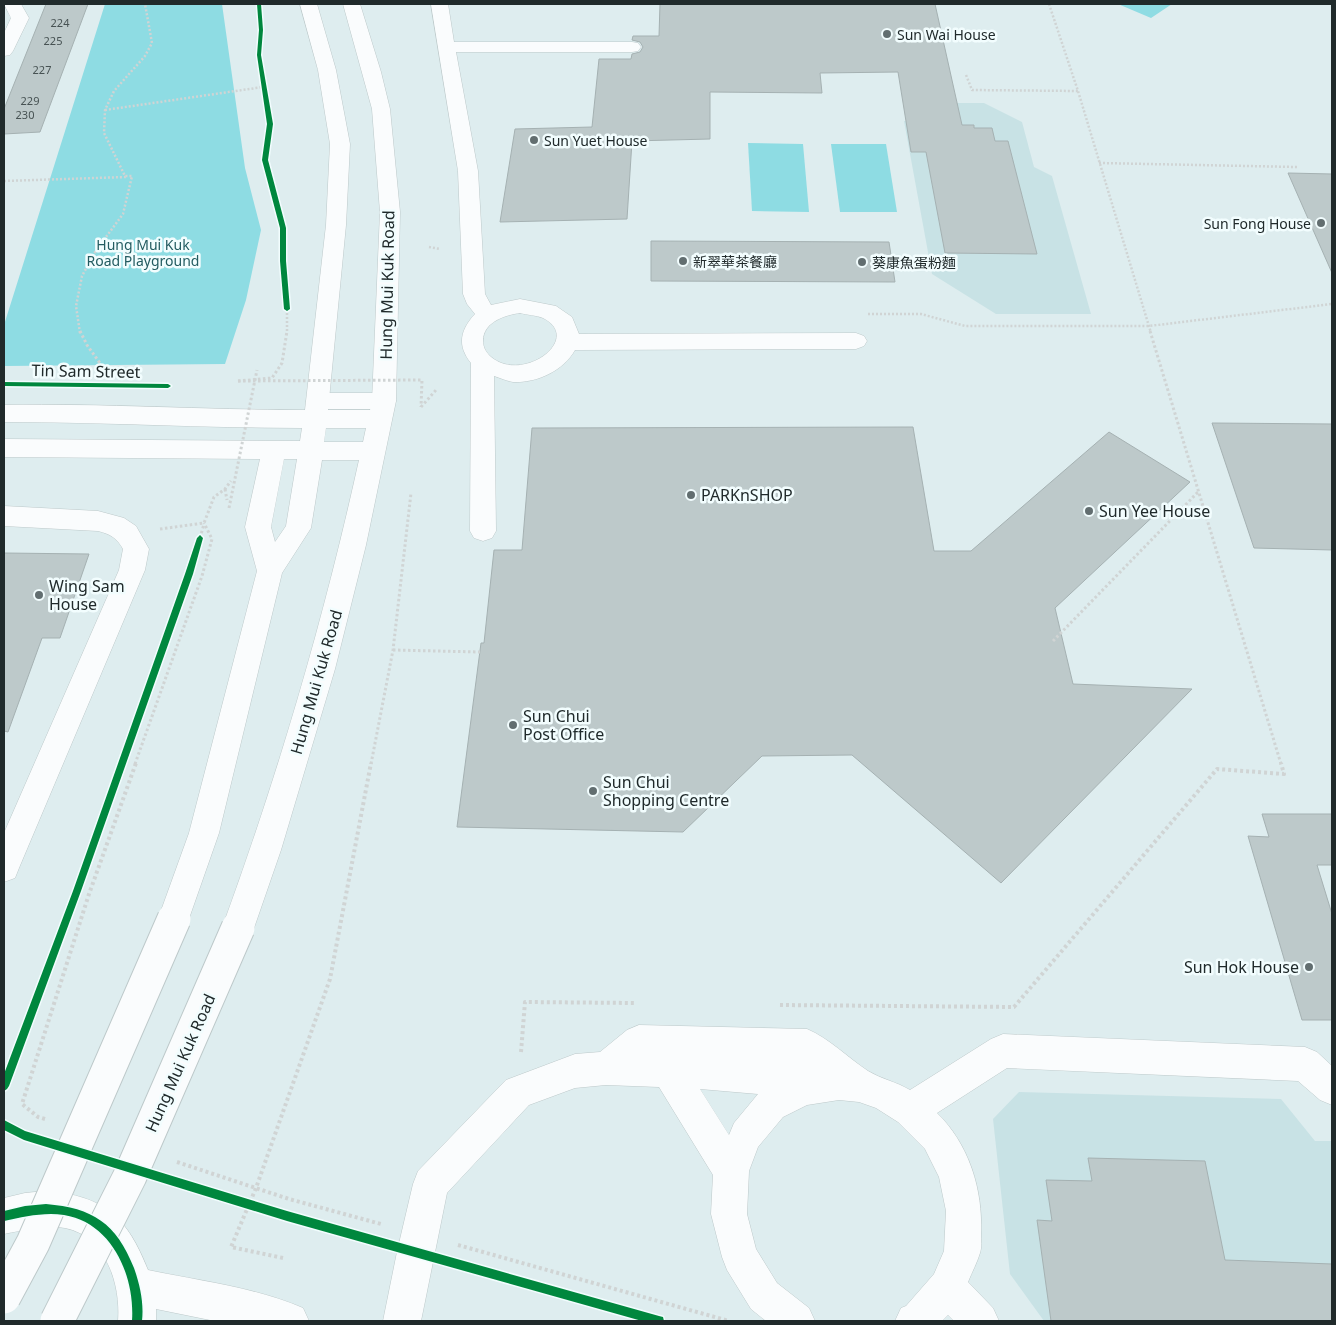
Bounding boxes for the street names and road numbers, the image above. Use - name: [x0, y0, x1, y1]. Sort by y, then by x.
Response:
- street label: Hung Mui Kuk Road: [375, 210, 399, 360]
- street label: Tin Sam Street: [32, 359, 141, 383]
- street label: Hung Mui Kuk Road: [285, 607, 347, 757]
- street label: Hung Mui Kuk Road: [140, 990, 220, 1136]

